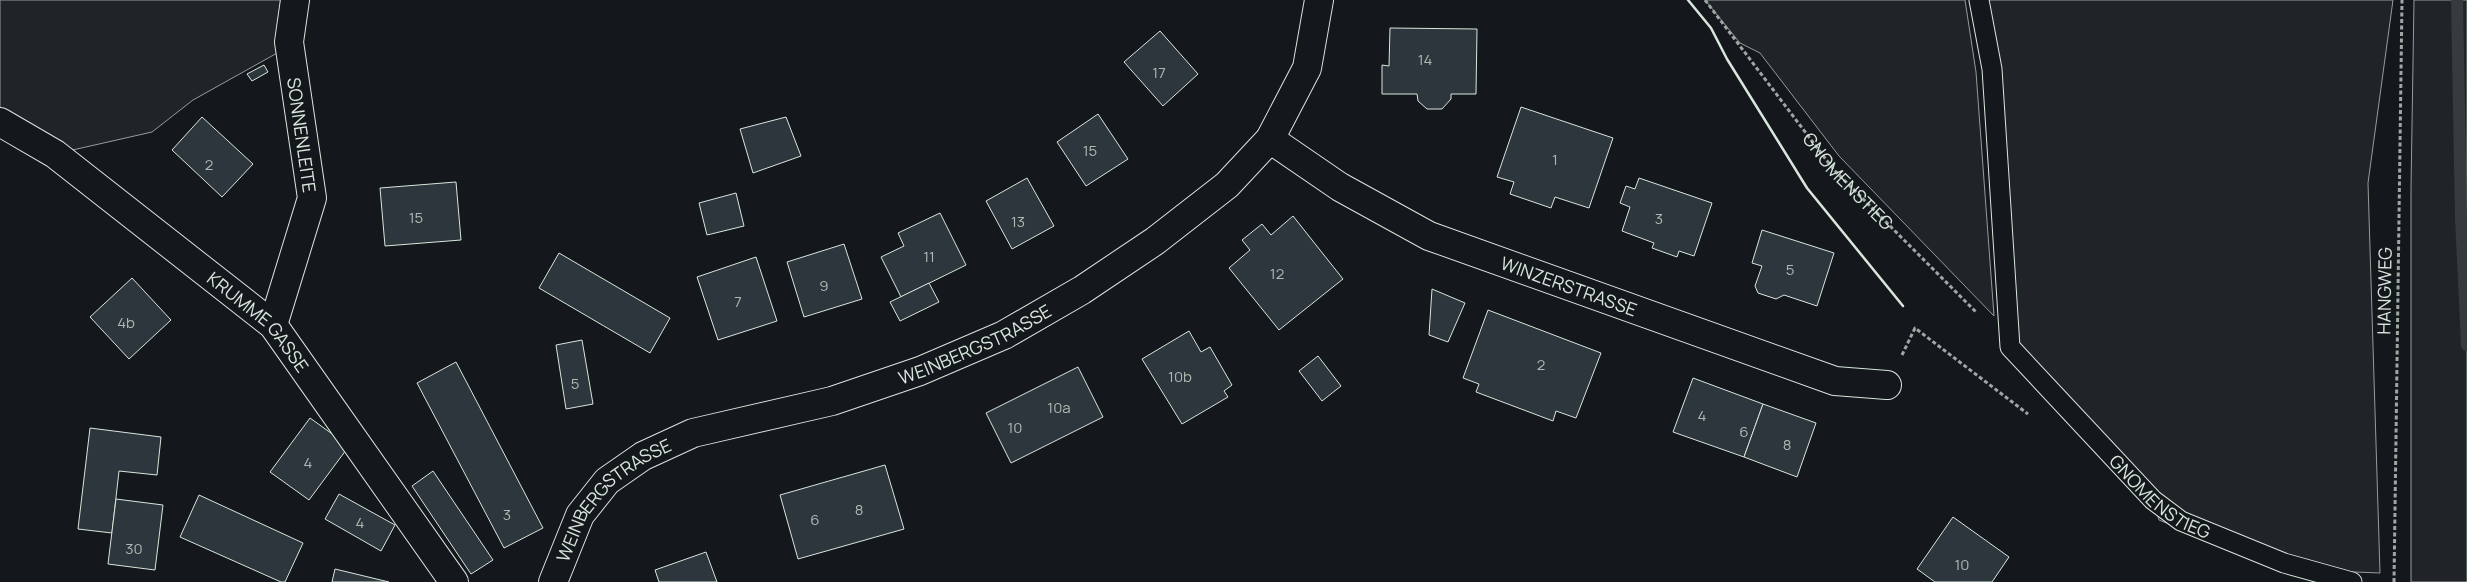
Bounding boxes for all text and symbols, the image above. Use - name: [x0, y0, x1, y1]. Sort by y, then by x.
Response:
- house number: 14: [1418, 49, 1432, 70]
- house number: 17: [1152, 62, 1166, 83]
- street label: SONNENLEITE: [282, 76, 322, 194]
- street label: GNOMENSTIEG: [1798, 127, 1899, 235]
- house number: 15: [1083, 140, 1097, 161]
- house number: 1: [1552, 149, 1558, 170]
- house number: 2: [205, 154, 213, 175]
- house number: 15: [409, 207, 423, 228]
- house number: 3: [1655, 208, 1663, 229]
- house number: 13: [1011, 211, 1025, 232]
- house number: 11: [923, 246, 935, 267]
- street label: HANGWEG: [2371, 247, 2397, 335]
- street label: WINZERSTRASSE: [1497, 251, 1640, 321]
- house number: 5: [1786, 259, 1794, 280]
- house number: 12: [1270, 263, 1284, 284]
- street label: KRUMME GASSE: [202, 266, 314, 377]
- house number: 9: [819, 275, 829, 296]
- house number: 7: [734, 291, 742, 312]
- street label: WEINBERGSTRASSE: [895, 298, 1055, 390]
- house number: 4b: [117, 312, 135, 333]
- house number: 2: [1537, 354, 1545, 375]
- house number: 10b: [1168, 366, 1192, 387]
- house number: 5: [571, 373, 579, 394]
- house number: 10a: [1047, 397, 1071, 418]
- house number: 4: [1698, 405, 1707, 426]
- house number: 10: [1008, 417, 1023, 438]
- house number: 6: [1739, 421, 1749, 442]
- street label: WEINBERGSTRASSE: [550, 433, 675, 565]
- house number: 8: [1783, 434, 1791, 455]
- street label: GNOMENSTIEG: [2104, 449, 2214, 544]
- house number: 4: [304, 452, 313, 473]
- house number: 8: [855, 499, 863, 520]
- house number: 3: [503, 504, 511, 525]
- house number: 6: [810, 509, 820, 530]
- house number: 4: [356, 512, 365, 533]
- house number: 30: [125, 538, 143, 559]
- house number: 10: [1955, 554, 1970, 575]

